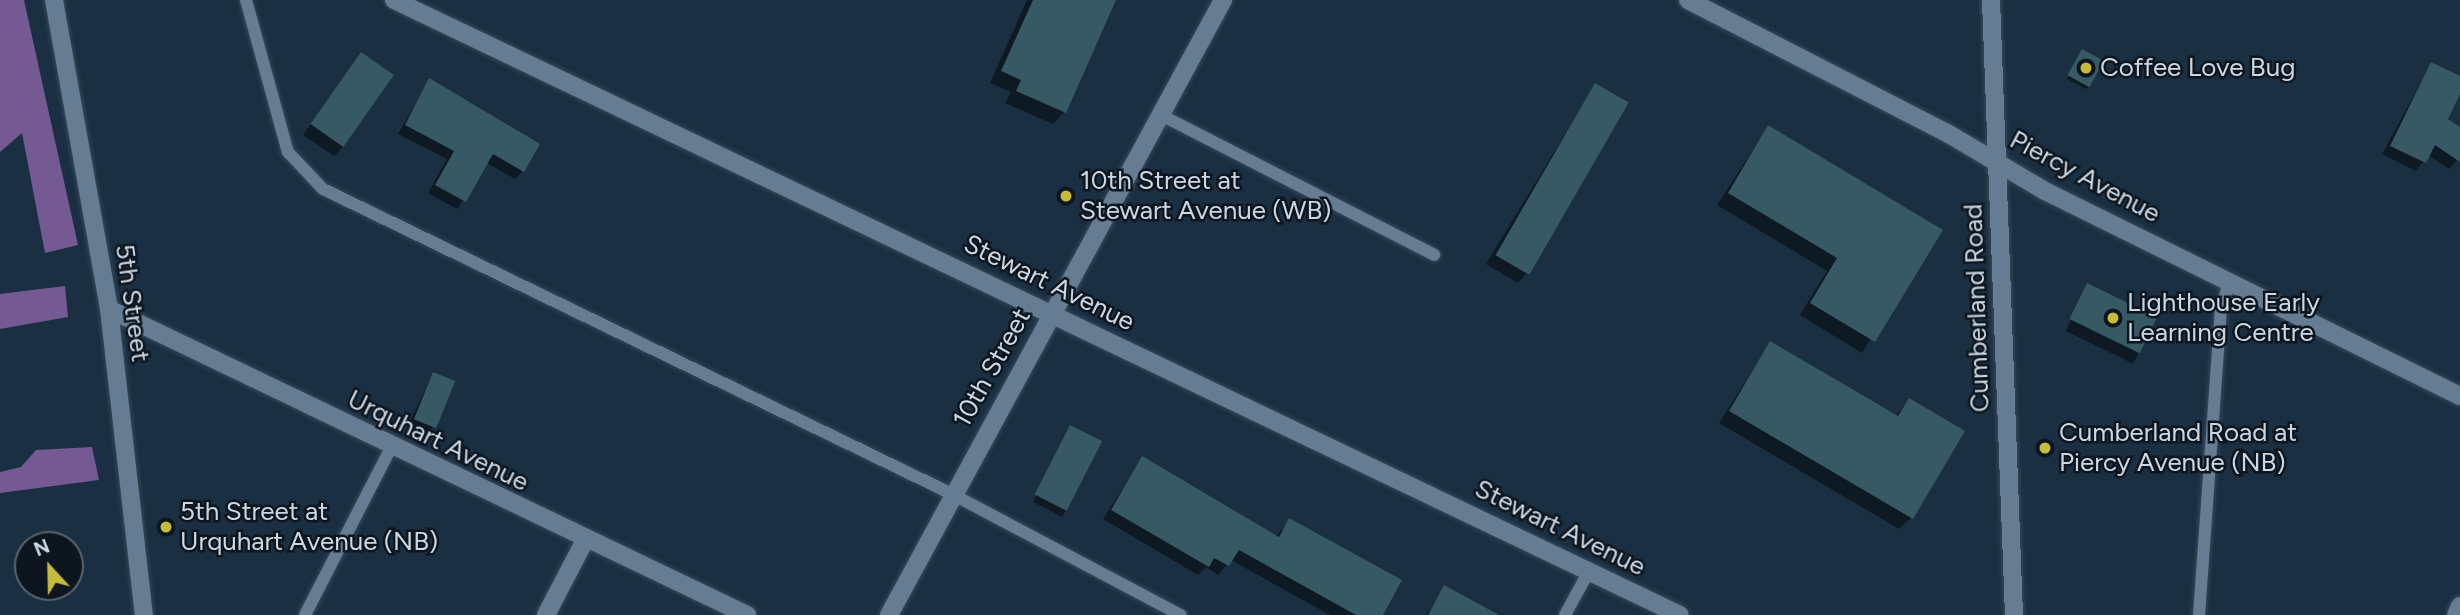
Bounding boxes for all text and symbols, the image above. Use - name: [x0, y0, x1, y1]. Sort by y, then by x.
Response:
- place label: Coffee Love Bug: [2100, 52, 2295, 84]
- marker: Coffee Love Bug: [2078, 60, 2094, 76]
- street label: Piercy Avenue: [2004, 124, 2166, 230]
- place label: 10th Street at Stewart Avenue (WB): [1080, 165, 1331, 227]
- marker: 10th Street at Stewart Avenue (WB): [1058, 188, 1074, 204]
- street label: Cumberland Road: [1958, 203, 1996, 413]
- street label: Stewart Avenue: [959, 228, 1139, 338]
- street label: 5th Street: [108, 242, 156, 364]
- place label: Lighthouse Early Learning Centre: [2127, 287, 2320, 348]
- street label: 10th Street: [947, 303, 1037, 433]
- marker: Lighthouse Early Learning Centre: [2105, 310, 2121, 326]
- street label: Urquhart Avenue: [342, 384, 534, 498]
- place label: Cumberland Road at Piercy Avenue (NB): [2059, 417, 2297, 478]
- marker: Cumberland Road at Piercy Avenue (NB): [2037, 440, 2053, 456]
- street label: Stewart Avenue: [1470, 473, 1650, 583]
- place label: 5th Street at Urquhart Avenue (NB): [180, 496, 438, 558]
- marker: 5th Street at Urquhart Avenue (NB): [158, 519, 174, 535]
- north arrow: [14, 531, 84, 601]
- text: N: [31, 535, 53, 561]

